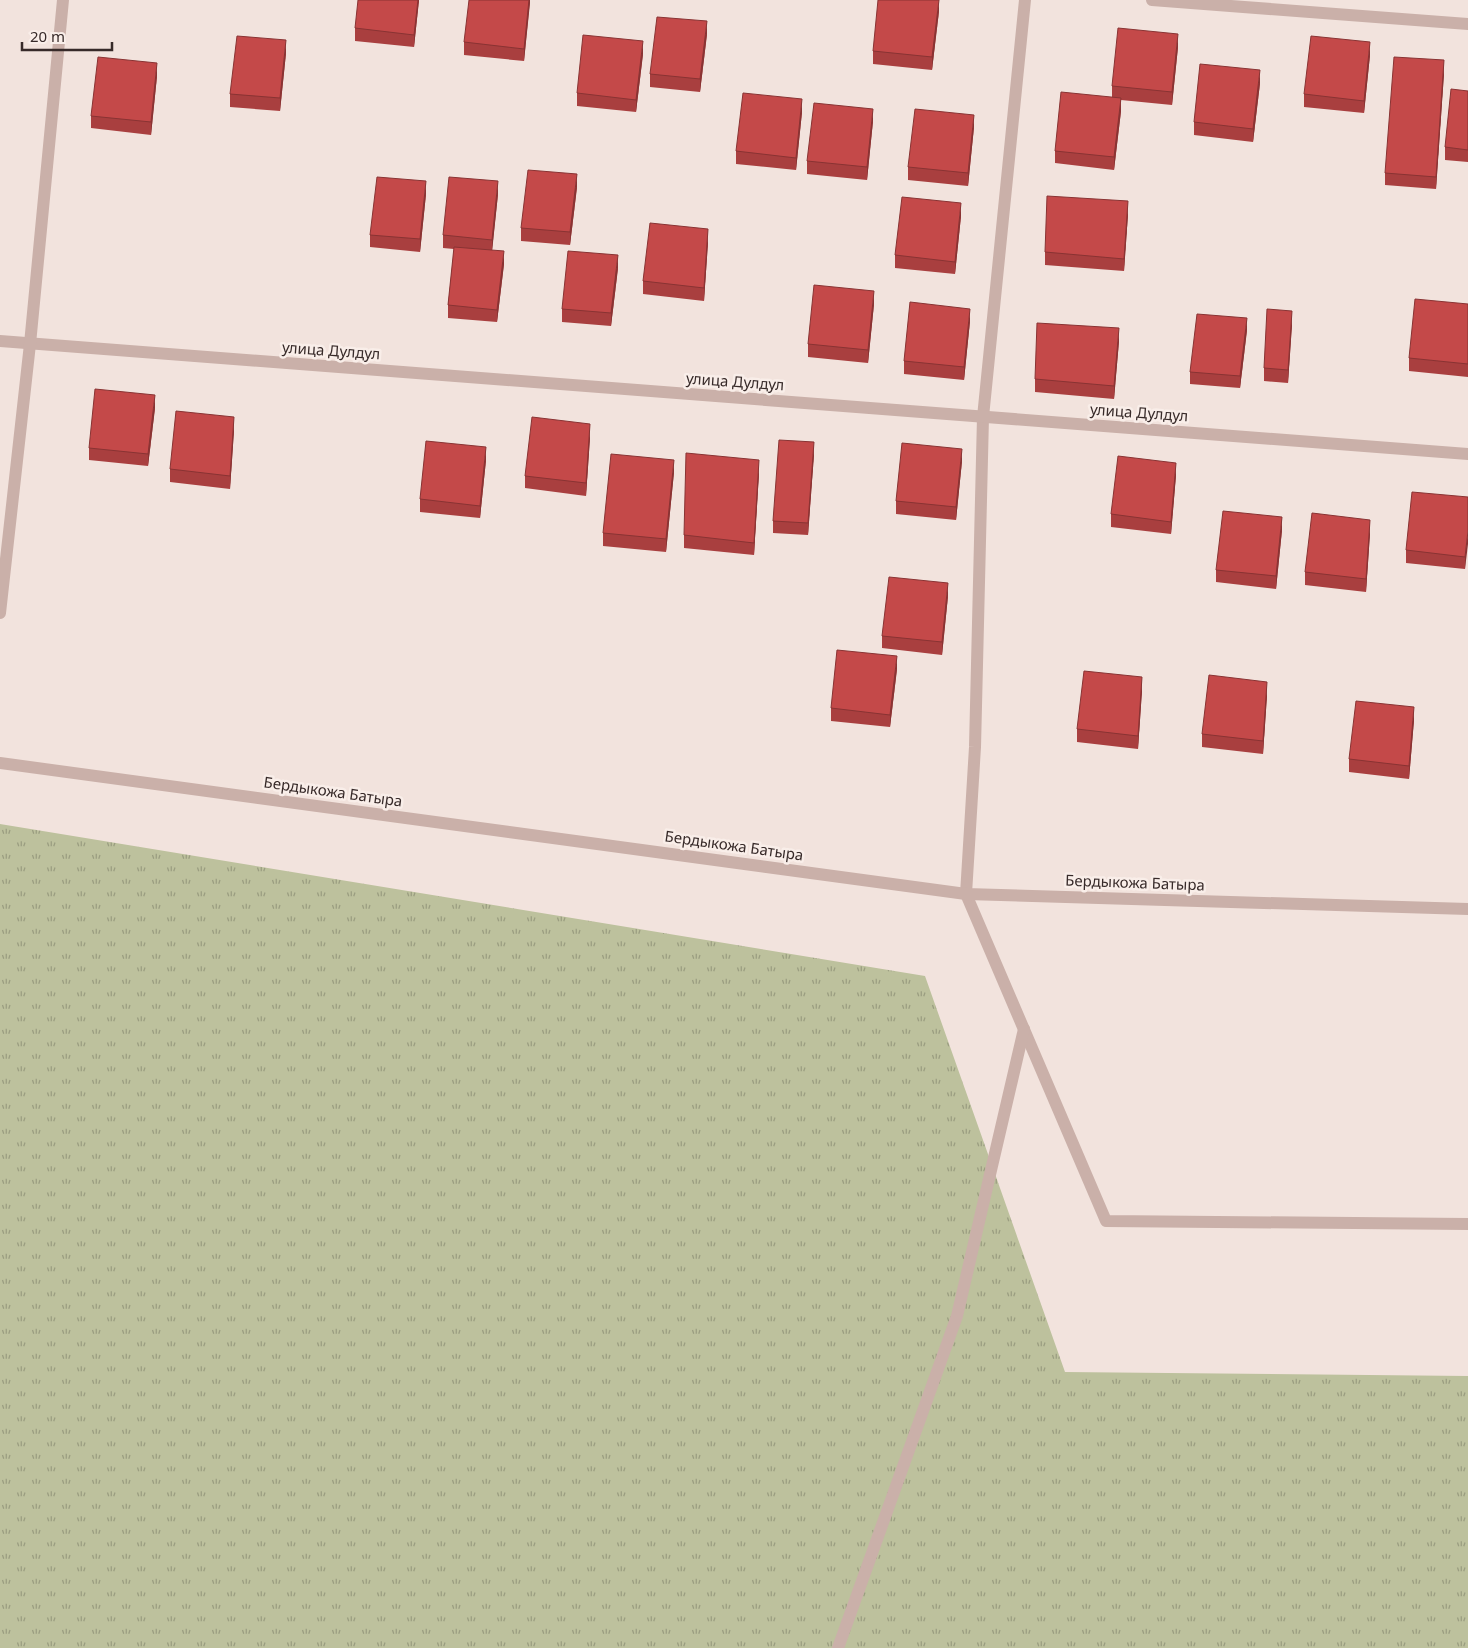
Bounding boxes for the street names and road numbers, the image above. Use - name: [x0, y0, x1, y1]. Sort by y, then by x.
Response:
- street label: улица Дулдул: [281, 337, 381, 363]
- street label: улица Дулдул: [685, 368, 785, 394]
- street label: улица Дулдул: [1089, 399, 1189, 425]
- street label: Бердыкожа Батыра: [263, 771, 404, 811]
- street label: Бердыкожа Батыра: [664, 825, 805, 865]
- street label: Бердыкожа Батыра: [1065, 870, 1205, 894]

